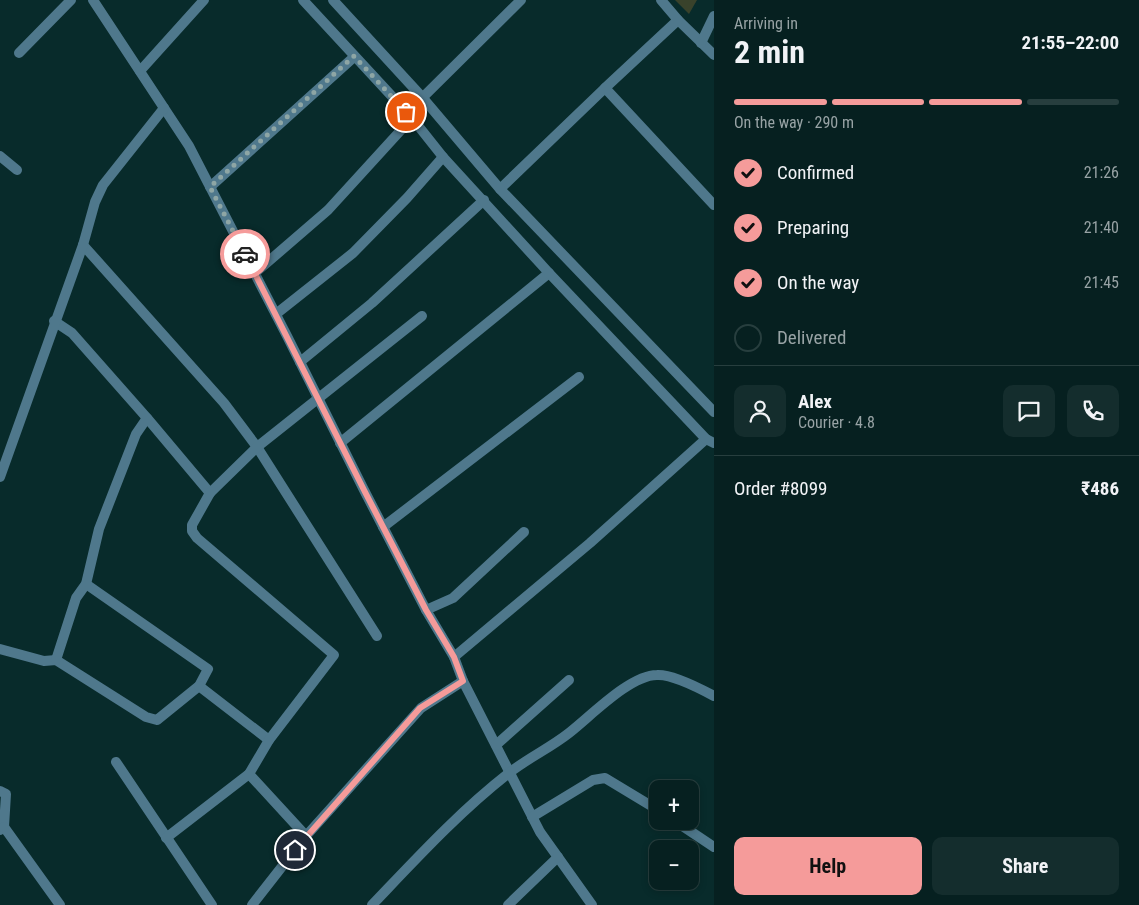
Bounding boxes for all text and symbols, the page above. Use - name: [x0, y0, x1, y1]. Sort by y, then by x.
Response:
- text: Arriving in: [734, 14, 798, 33]
- text: 21:55–22:00: [1021, 31, 1119, 54]
- text: 2 min: [734, 33, 805, 71]
- pin: [385, 91, 427, 133]
- icon: bag: [392, 98, 420, 126]
- text: On the way · 290 m: [734, 113, 854, 132]
- icon: check: [734, 159, 762, 187]
- text: Confirmed: [777, 161, 854, 184]
- text: 21:26: [1084, 163, 1119, 182]
- icon: check: [734, 214, 762, 242]
- text: Preparing: [777, 216, 849, 239]
- text: 21:40: [1084, 218, 1119, 237]
- courier: [220, 229, 270, 279]
- icon: car: [231, 240, 259, 268]
- icon: check: [734, 269, 762, 297]
- text: On the way: [777, 271, 859, 294]
- text: 21:45: [1084, 273, 1119, 292]
- text: Delivered: [777, 326, 846, 349]
- button: person: [734, 385, 786, 437]
- button: chat: [1003, 385, 1055, 437]
- button: phone: [1067, 385, 1119, 437]
- text: Alex: [798, 390, 832, 413]
- text: Courier · 4.8: [798, 413, 875, 432]
- text: Order #8099: [734, 477, 827, 500]
- text: ₹486: [1081, 477, 1119, 500]
- map controls: [649, 780, 699, 890]
- button: +: [649, 780, 699, 830]
- pin: [274, 829, 316, 871]
- icon: home: [281, 836, 309, 864]
- button: Help: [734, 837, 922, 895]
- button: Share: [932, 837, 1119, 895]
- button: −: [649, 840, 699, 890]

